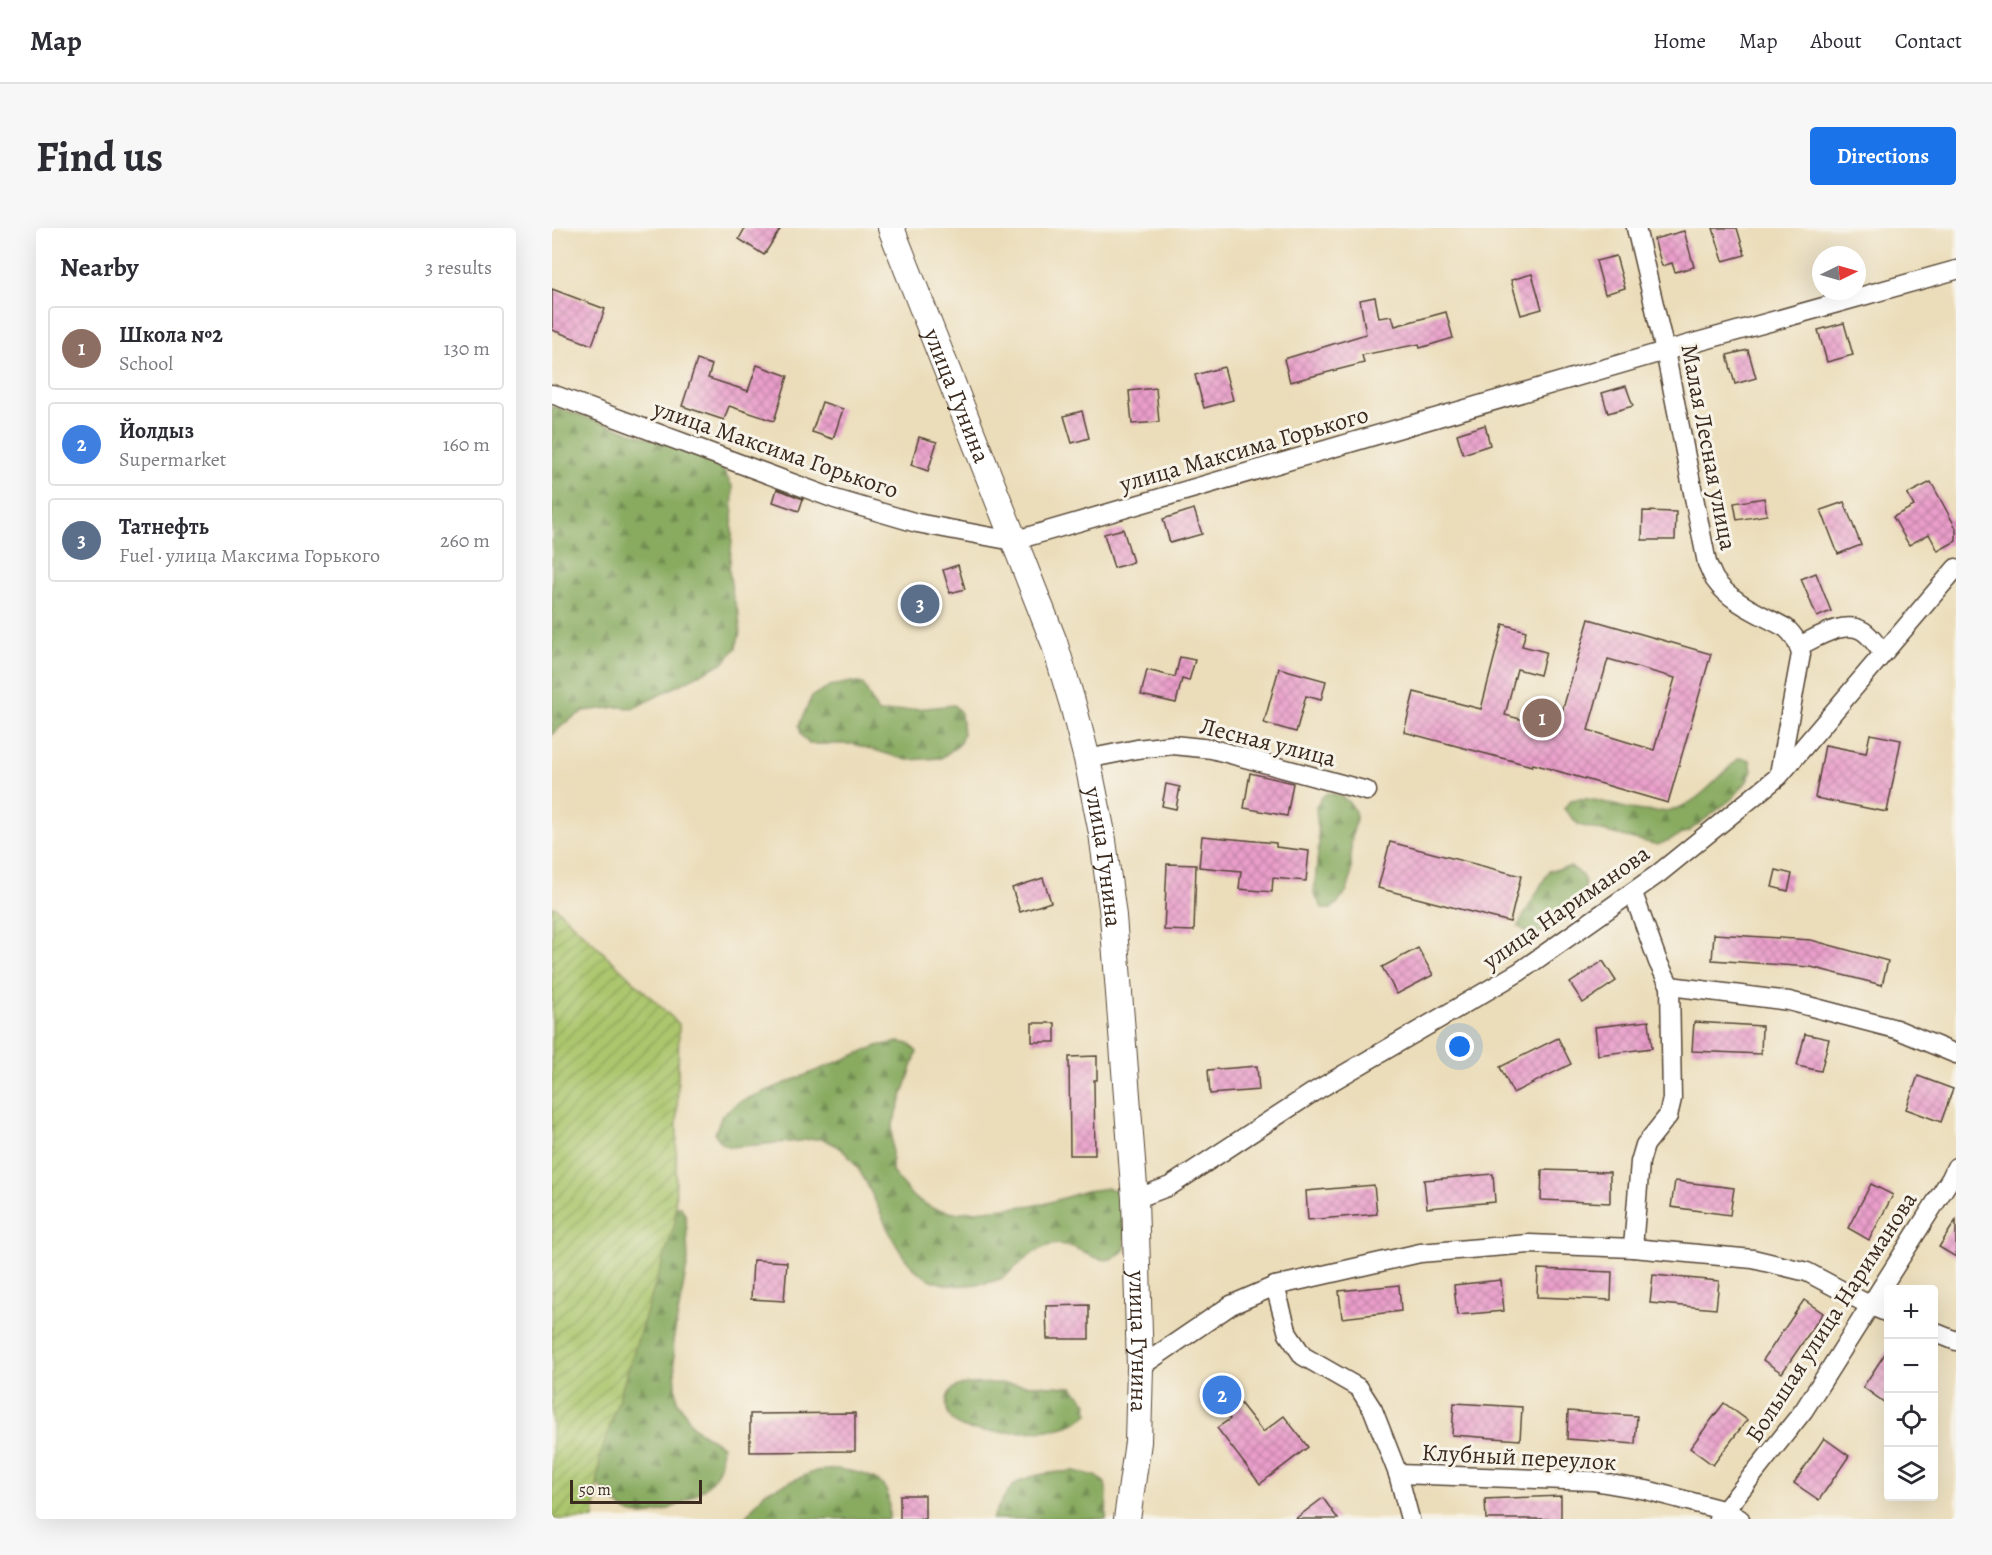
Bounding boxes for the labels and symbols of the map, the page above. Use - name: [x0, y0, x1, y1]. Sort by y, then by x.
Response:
- north arrow: [1812, 246, 1866, 300]
- street label: улица Гунина: [916, 323, 998, 467]
- street label: Малая Лесная улица: [1673, 341, 1745, 553]
- street label: улица Максима Горького: [648, 392, 903, 506]
- street label: улица Максима Горького: [1115, 398, 1372, 500]
- pin: 3: [900, 582, 940, 626]
- pin: 1: [1522, 696, 1562, 740]
- street label: Лесная улица: [1197, 710, 1339, 774]
- street label: улица Гунина: [1077, 783, 1130, 928]
- street label: улица Нариманова: [1475, 837, 1656, 977]
- your location: [1445, 1032, 1474, 1061]
- street label: Большая улица Нариманова: [1738, 1185, 1924, 1449]
- street label: улица Гунина: [1121, 1269, 1156, 1413]
- pin: 2: [1202, 1372, 1242, 1418]
- street label: Клубный переулок: [1421, 1436, 1617, 1478]
- scale bar: [570, 1477, 702, 1504]

